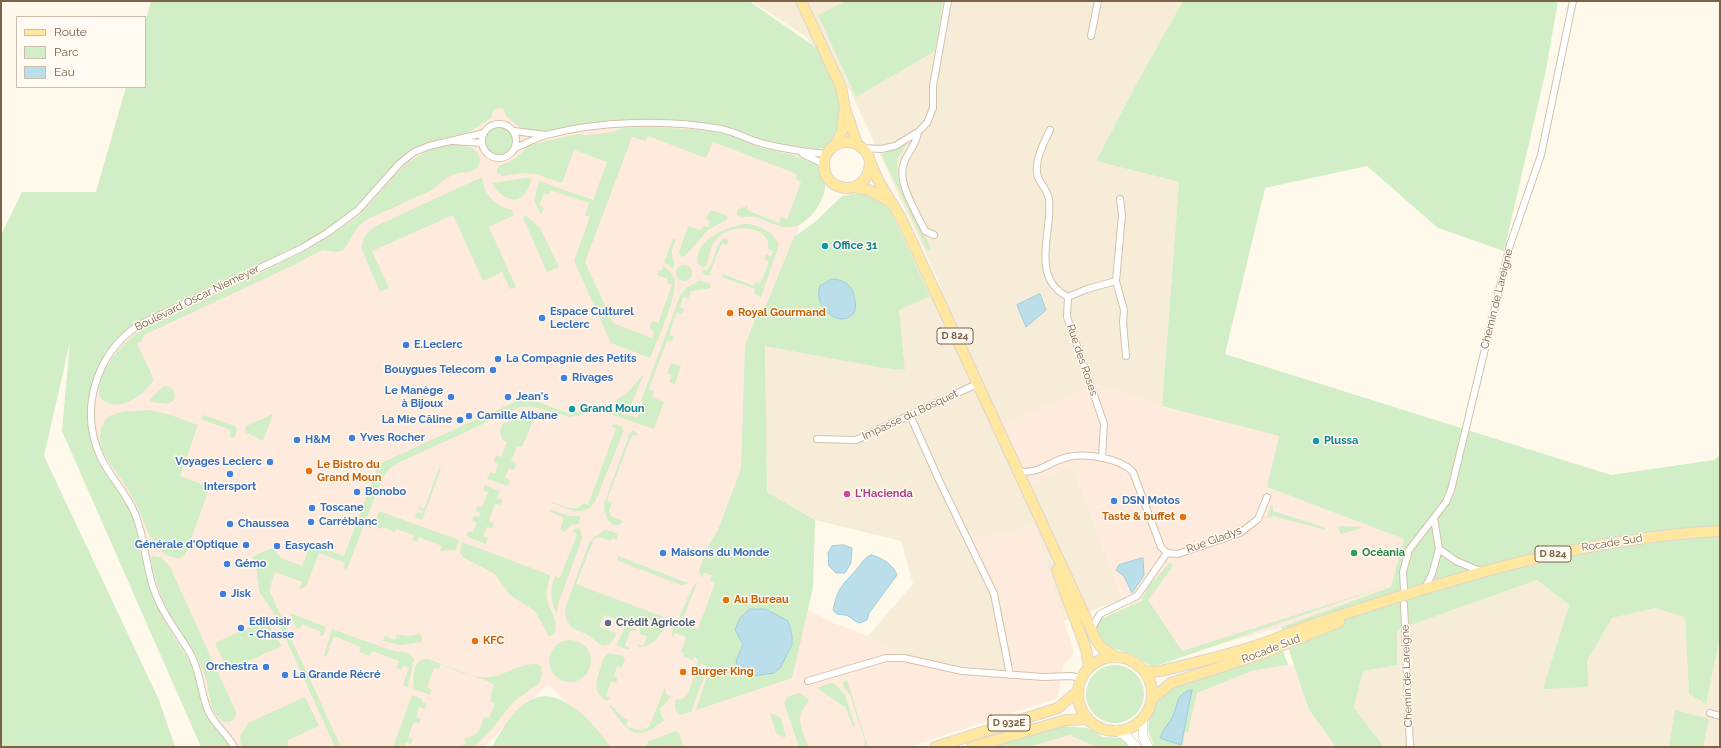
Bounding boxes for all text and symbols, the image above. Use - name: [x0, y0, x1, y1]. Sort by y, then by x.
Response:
- legend: [16, 16, 146, 88]
- text: Route: [54, 25, 87, 39]
- text: Parc: [54, 45, 79, 59]
- text: Eau: [54, 65, 75, 79]
- place label: Office 31: [833, 239, 877, 253]
- marker: Office 31: [820, 241, 830, 251]
- street label: Chemin de Lareigne: [1478, 248, 1516, 350]
- street label: Boulevard Oscar Niemeyer: [133, 262, 261, 334]
- place label: Espace Culturel Leclerc: [550, 305, 634, 331]
- place label: Royal Gourmand: [738, 306, 826, 320]
- marker: Royal Gourmand: [725, 308, 735, 318]
- marker: Espace Culturel Leclerc: [537, 313, 547, 323]
- street label: Rue des Roses: [1064, 322, 1100, 398]
- road number: D 824: [937, 328, 973, 344]
- place label: E.Leclerc: [414, 338, 463, 352]
- marker: E.Leclerc: [401, 340, 411, 350]
- place label: La Compagnie des Petits: [506, 352, 636, 366]
- marker: La Compagnie des Petits: [493, 354, 503, 364]
- place label: Bouygues Telecom: [384, 363, 485, 377]
- marker: Bouygues Telecom: [488, 365, 498, 375]
- place label: Rivages: [572, 371, 613, 385]
- marker: Rivages: [559, 373, 569, 383]
- place label: Le Manège à Bijoux: [385, 384, 443, 410]
- street label: Impasse du Bosquet: [860, 387, 960, 443]
- place label: Jean's: [516, 390, 549, 404]
- marker: Le Manège à Bijoux: [446, 392, 456, 402]
- marker: Jean's: [503, 392, 513, 402]
- place label: Grand Moun: [580, 402, 644, 416]
- marker: Grand Moun: [567, 404, 577, 414]
- place label: Camille Albane: [477, 409, 557, 423]
- marker: Camille Albane: [464, 411, 474, 421]
- place label: La Mie Câline: [382, 413, 452, 427]
- marker: La Mie Câline: [455, 415, 465, 425]
- place label: Yves Rocher: [360, 431, 425, 445]
- place label: H&M: [305, 433, 331, 447]
- marker: Yves Rocher: [347, 433, 357, 443]
- place label: Plussa: [1324, 434, 1358, 448]
- marker: H&M: [292, 435, 302, 445]
- marker: Plussa: [1311, 436, 1321, 446]
- place label: Voyages Leclerc: [175, 455, 262, 469]
- marker: Voyages Leclerc: [265, 457, 275, 467]
- place label: Le Bistro du Grand Moun: [317, 458, 381, 484]
- marker: Le Bistro du Grand Moun: [304, 466, 314, 476]
- marker: Intersport: [225, 469, 235, 479]
- place label: Intersport: [204, 480, 256, 494]
- place label: Bonobo: [365, 485, 406, 499]
- marker: Bonobo: [352, 487, 362, 497]
- place label: L'Hacienda: [855, 487, 913, 501]
- marker: L'Hacienda: [842, 489, 852, 499]
- place label: DSN Motos: [1122, 494, 1180, 508]
- marker: DSN Motos: [1109, 496, 1119, 506]
- place label: Toscane: [320, 501, 364, 515]
- marker: Toscane: [307, 503, 317, 513]
- place label: Taste & buffet: [1102, 510, 1175, 524]
- marker: Taste & buffet: [1178, 512, 1188, 522]
- place label: Carréblanc: [319, 515, 378, 529]
- place label: Chaussea: [238, 517, 289, 531]
- marker: Carréblanc: [306, 517, 316, 527]
- marker: Chaussea: [225, 519, 235, 529]
- street label: Rue Gladys: [1185, 524, 1243, 556]
- street label: Rocade Sud: [1580, 532, 1644, 554]
- place label: Générale d'Optique: [135, 538, 238, 552]
- place label: Easycash: [285, 539, 334, 553]
- marker: Générale d'Optique: [241, 540, 251, 550]
- marker: Easycash: [272, 541, 282, 551]
- place label: Maisons du Monde: [671, 546, 769, 560]
- place label: Océania: [1362, 546, 1405, 560]
- road number: D 824: [1535, 546, 1571, 562]
- marker: Maisons du Monde: [658, 548, 668, 558]
- marker: Océania: [1349, 548, 1359, 558]
- place label: Gémo: [235, 557, 266, 571]
- marker: Gémo: [222, 559, 232, 569]
- place label: Jisk: [231, 587, 251, 601]
- marker: Jisk: [218, 589, 228, 599]
- place label: Au Bureau: [734, 593, 789, 607]
- marker: Au Bureau: [721, 595, 731, 605]
- place label: Ediloisir - Chasse: [249, 615, 294, 641]
- place label: Crédit Agricole: [616, 616, 695, 630]
- marker: Crédit Agricole: [603, 618, 613, 628]
- marker: Ediloisir - Chasse: [236, 623, 246, 633]
- street label: Chemin de Lareigne: [1399, 624, 1415, 728]
- street label: Rocade Sud: [1240, 632, 1302, 666]
- place label: KFC: [483, 634, 504, 648]
- marker: KFC: [470, 636, 480, 646]
- place label: Orchestra: [206, 660, 258, 674]
- marker: Orchestra: [261, 662, 271, 672]
- place label: Burger King: [691, 665, 754, 679]
- marker: Burger King: [678, 667, 688, 677]
- place label: La Grande Récré: [293, 668, 381, 682]
- marker: La Grande Récré: [280, 670, 290, 680]
- road number: D 932E: [988, 715, 1030, 731]

